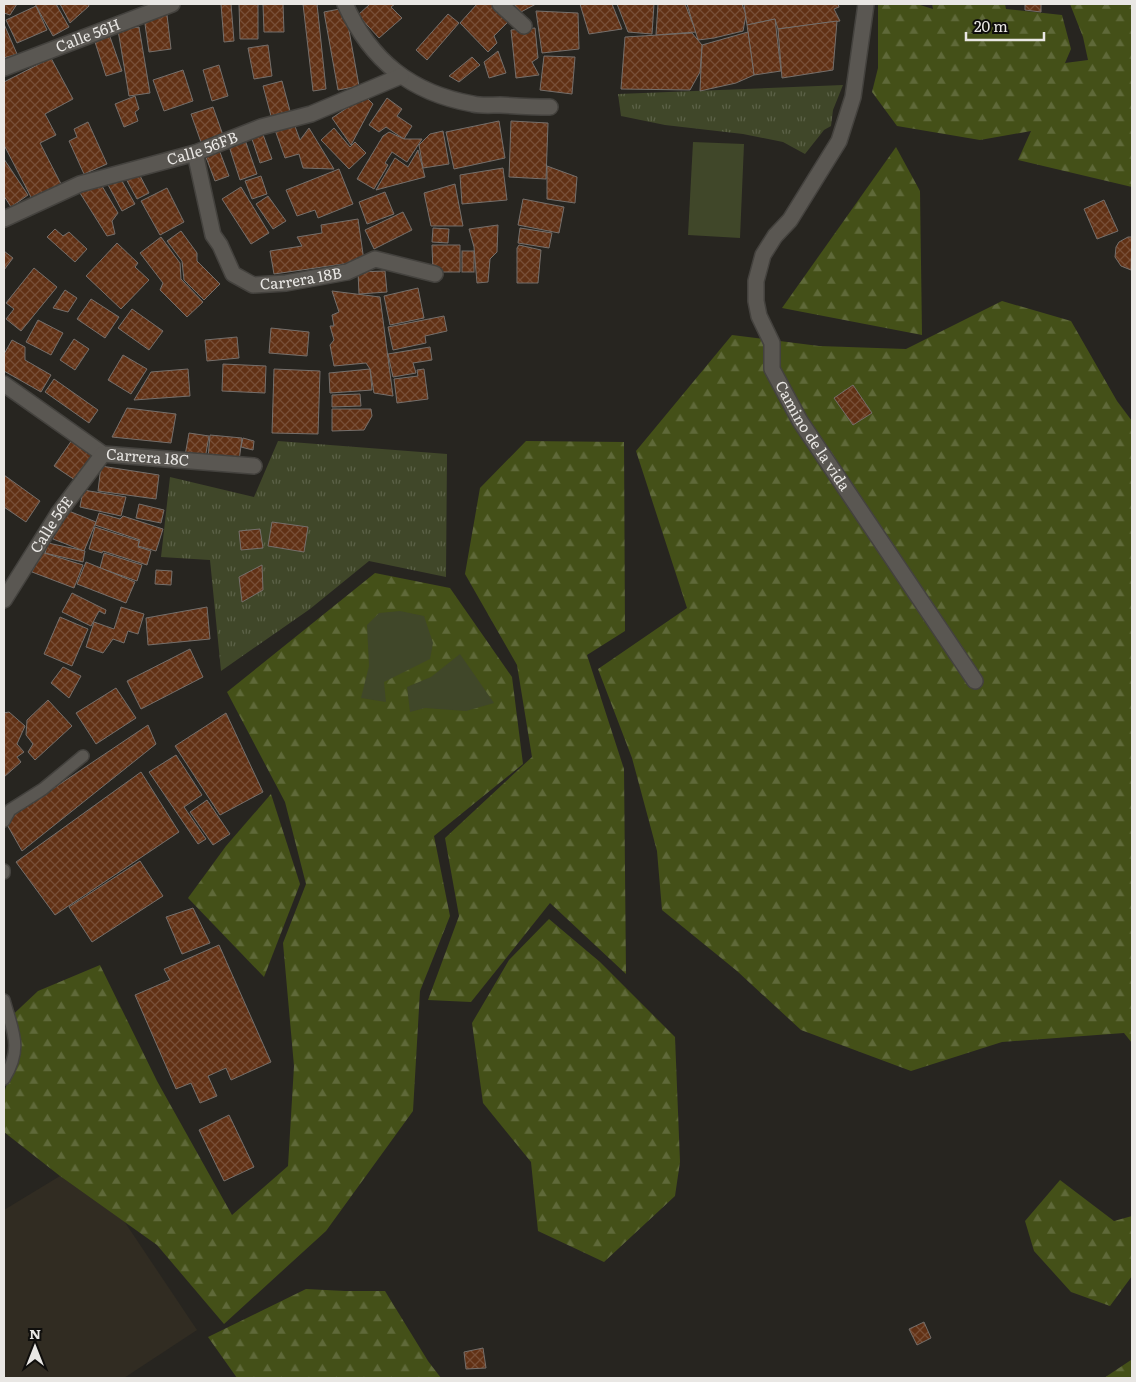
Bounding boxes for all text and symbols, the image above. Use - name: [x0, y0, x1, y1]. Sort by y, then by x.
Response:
- scale bar: [966, 10, 1044, 42]
- street label: Calle 56H: [52, 12, 123, 57]
- text: 20 m: [974, 14, 1008, 37]
- street label: Calle 56FB: [164, 124, 241, 170]
- street label: Carrera 18B: [259, 260, 343, 295]
- street label: Camino de la vida: [770, 376, 857, 496]
- street label: Carrera 18C: [105, 441, 190, 471]
- street label: Calle 56E: [23, 490, 78, 557]
- north arrow: [10, 1322, 60, 1372]
- text: N: [29, 1323, 41, 1343]

